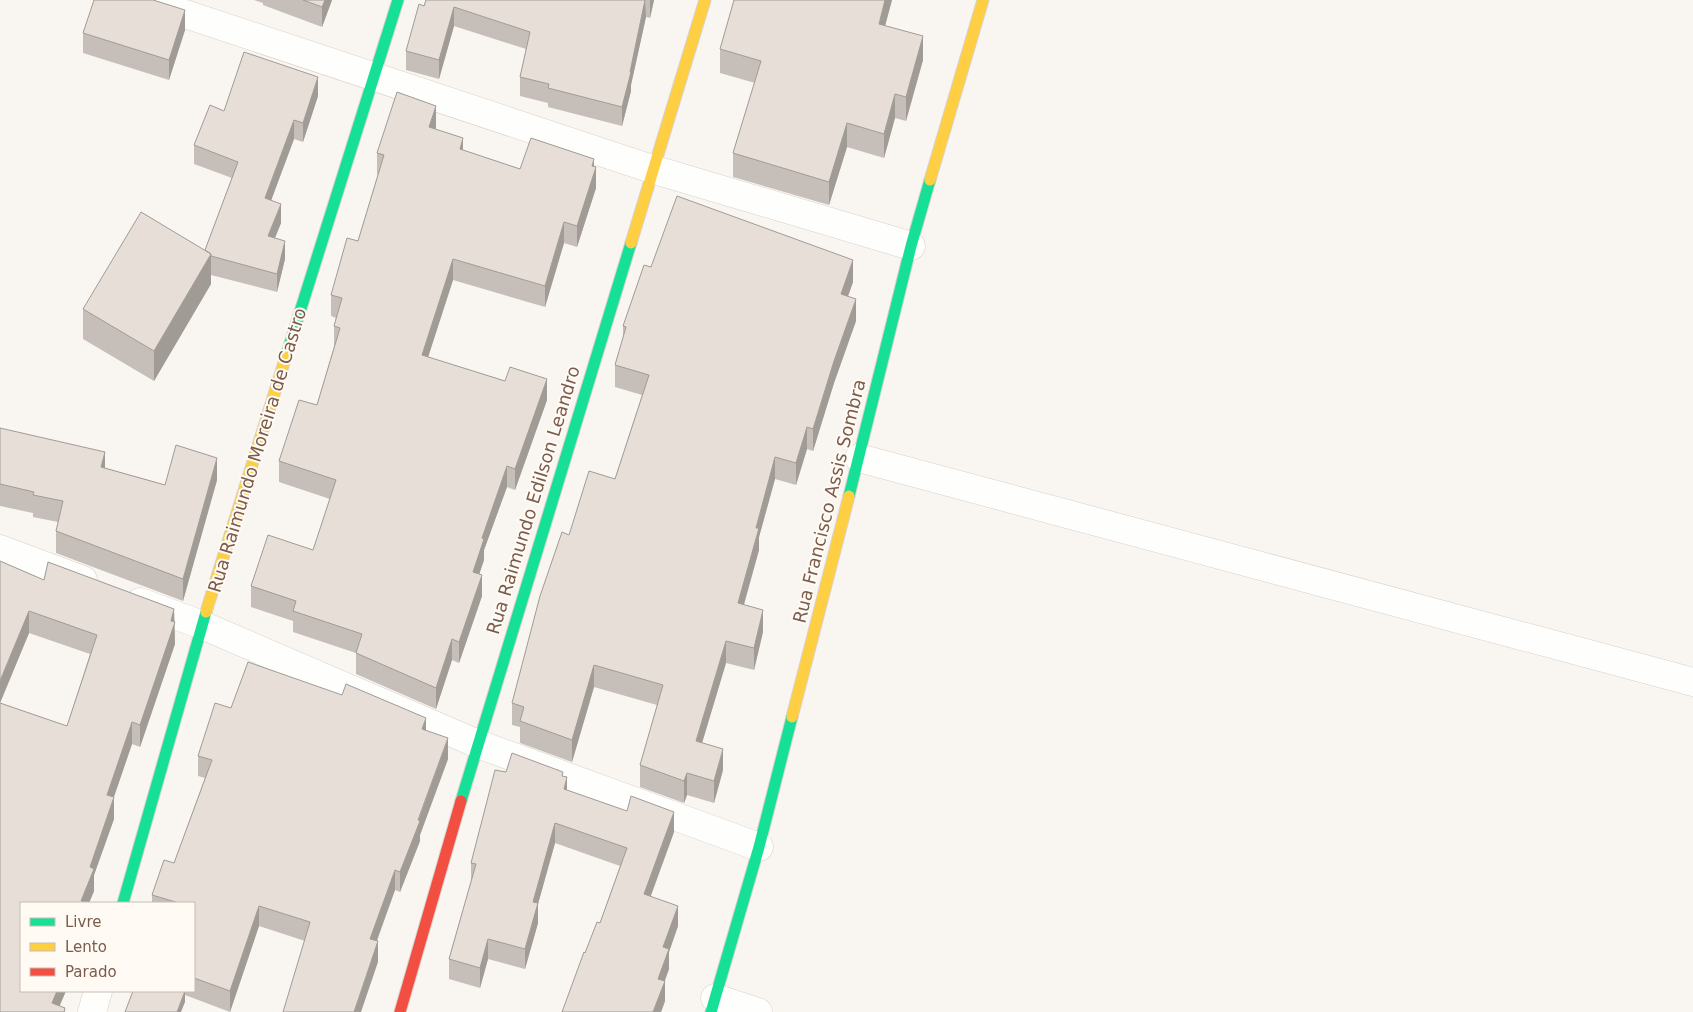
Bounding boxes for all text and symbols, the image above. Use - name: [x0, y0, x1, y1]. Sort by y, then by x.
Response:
- street label: Rua Raimundo Moreira de Castro: [204, 305, 310, 595]
- street label: Rua Raimundo Edilson Leandro: [482, 363, 584, 637]
- street label: Rua Francisco Assis Sombra: [788, 377, 870, 625]
- legend: [20, 902, 195, 992]
- text: Livre: [65, 913, 101, 931]
- text: Lento: [65, 938, 107, 956]
- text: Parado: [65, 963, 117, 981]

